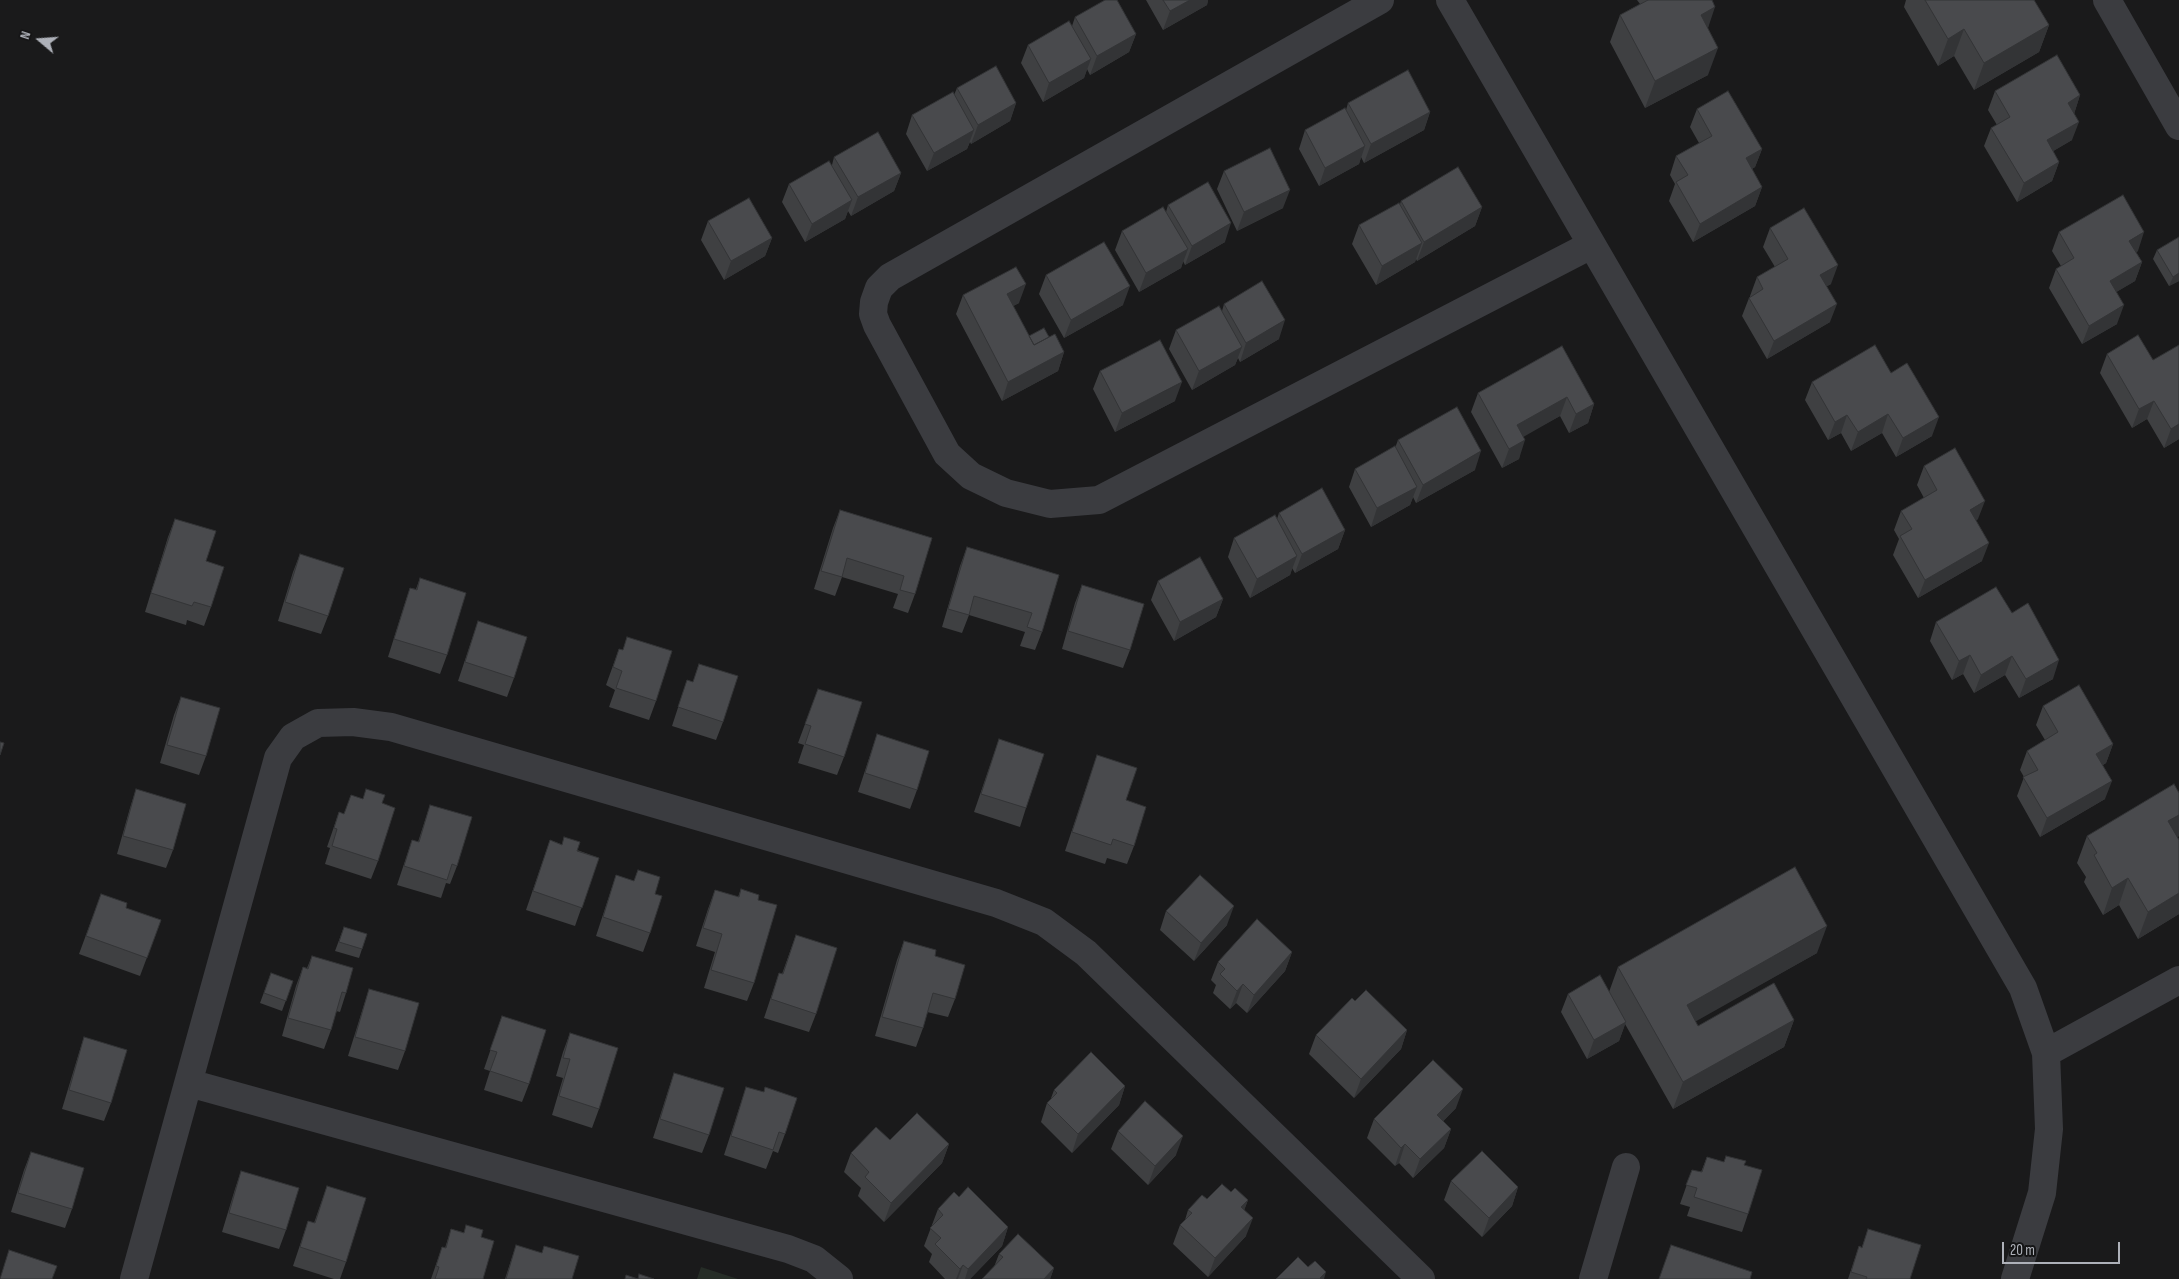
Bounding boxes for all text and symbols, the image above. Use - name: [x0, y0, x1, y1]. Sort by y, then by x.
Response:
- north arrow: [15, 15, 65, 65]
- text: N: [16, 29, 34, 41]
- scale bar: [2004, 1232, 2122, 1264]
- text: 20 m: [2010, 1241, 2035, 1260]

